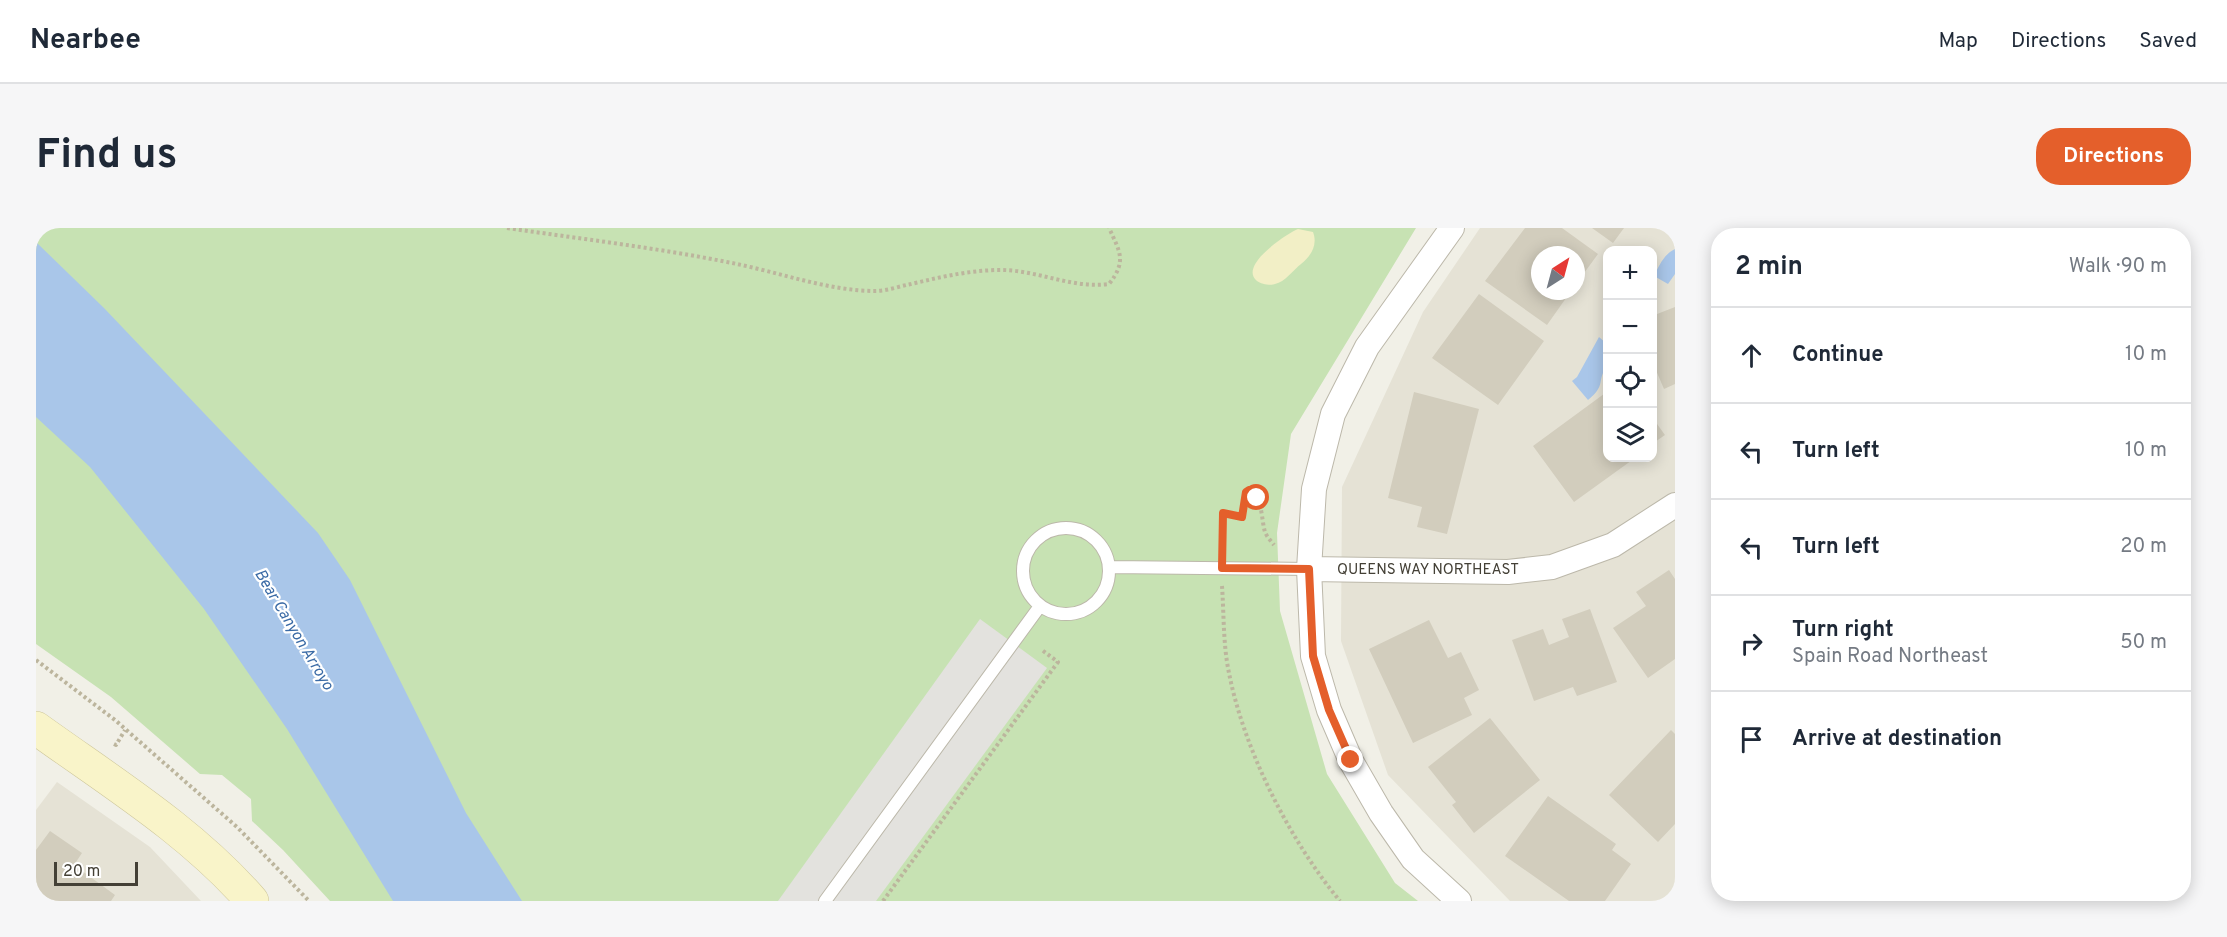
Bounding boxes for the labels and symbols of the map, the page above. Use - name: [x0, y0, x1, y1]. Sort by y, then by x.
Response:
- north arrow: [1531, 246, 1585, 300]
- route start: [1243, 484, 1269, 510]
- street label: QUEENS WAY NORTHEAST: [1337, 561, 1519, 580]
- water label: Bear Canyon Arroyo: [249, 566, 338, 695]
- route end: [1337, 746, 1363, 772]
- scale bar: [54, 859, 138, 886]

